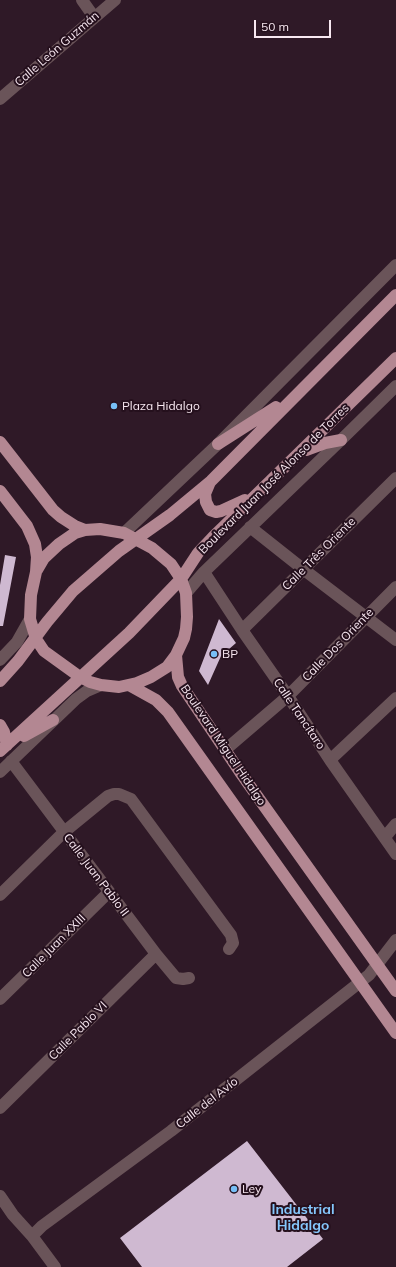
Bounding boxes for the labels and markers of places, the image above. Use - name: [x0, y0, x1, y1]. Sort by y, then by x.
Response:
- place label: Plaza Hidalgo: [122, 399, 200, 413]
- marker: Plaza Hidalgo: [109, 401, 119, 411]
- place label: BP: [222, 647, 238, 661]
- marker: BP: [209, 649, 219, 659]
- place label: Ley: [242, 1182, 261, 1196]
- marker: Ley: [229, 1184, 239, 1194]

